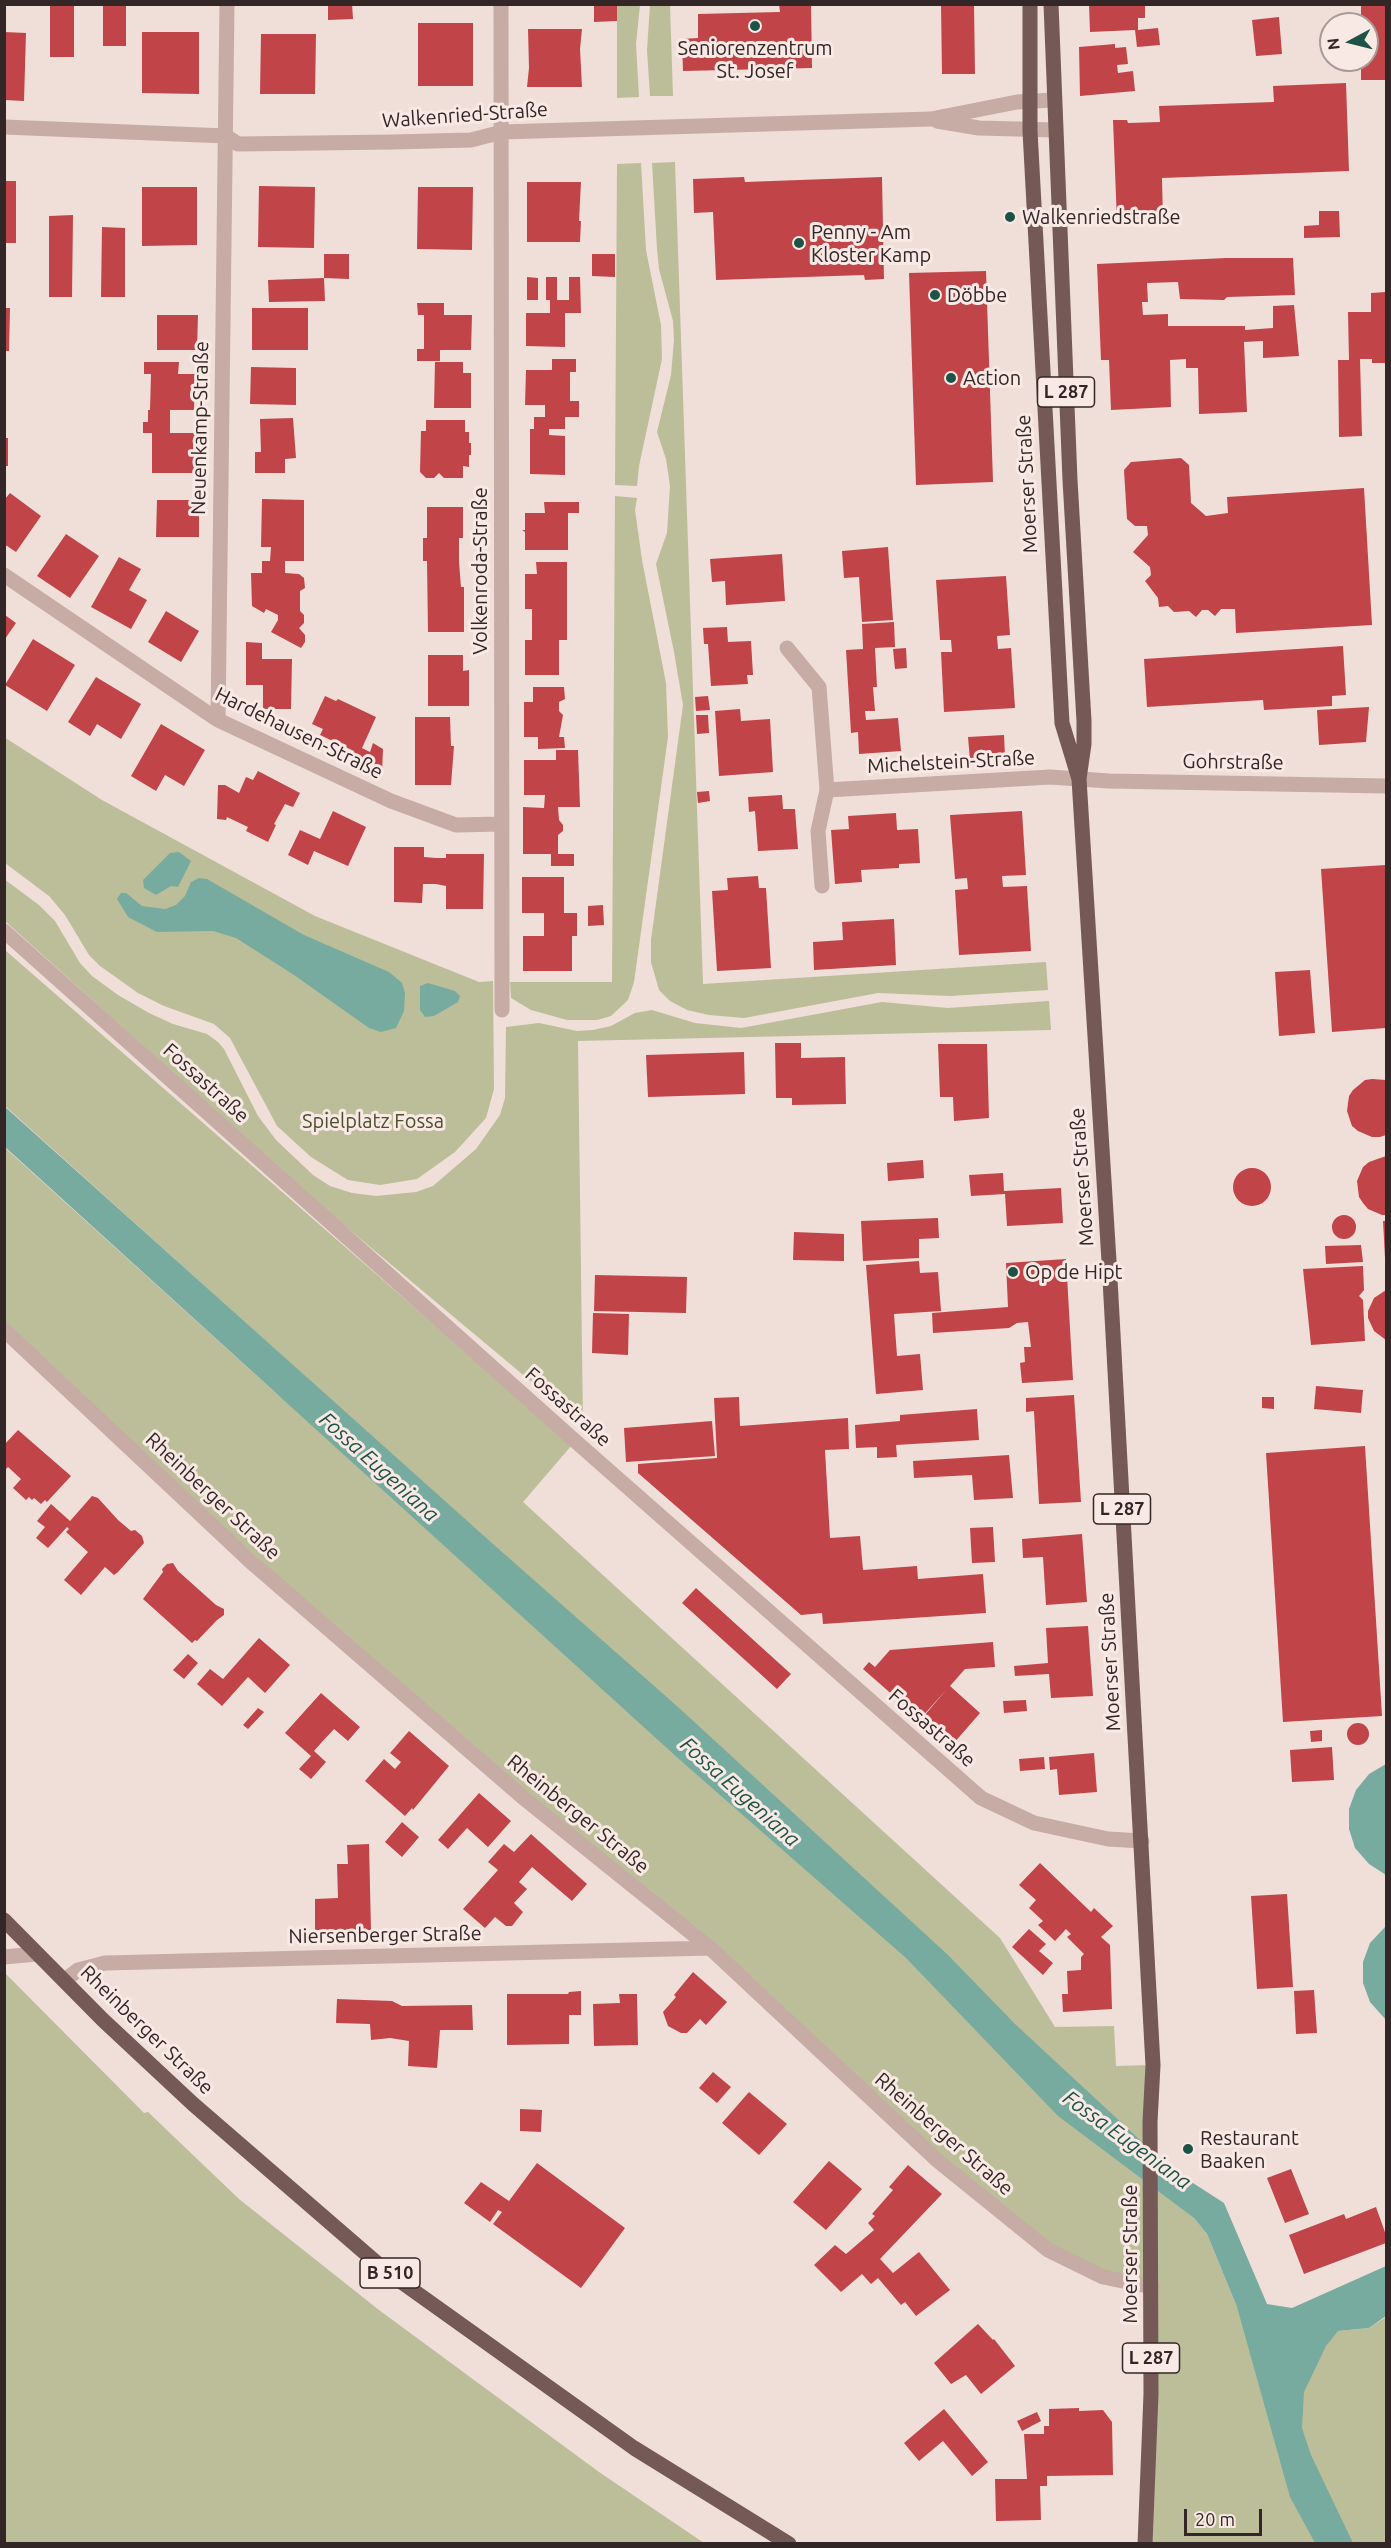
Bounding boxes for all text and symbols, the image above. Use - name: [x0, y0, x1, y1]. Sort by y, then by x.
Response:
- north arrow: [1319, 12, 1379, 72]
- marker: Seniorenzentrum St. Josef: [748, 19, 762, 33]
- place label: Seniorenzentrum St. Josef: [677, 36, 833, 83]
- text: N: [1323, 37, 1343, 51]
- street label: Walkenried-Straße: [381, 97, 549, 133]
- place label: Walkenriedstraße: [1022, 205, 1180, 229]
- marker: Walkenriedstraße: [1003, 210, 1017, 224]
- place label: Penny - Am Kloster Kamp: [811, 220, 931, 267]
- marker: Penny - Am Kloster Kamp: [792, 236, 806, 250]
- place label: Döbbe: [947, 283, 1007, 307]
- marker: Döbbe: [928, 288, 942, 302]
- street label: Neuenkamp-Straße: [186, 341, 214, 515]
- place label: Action: [963, 366, 1021, 390]
- marker: Action: [944, 371, 958, 385]
- road number: L 287: [1038, 377, 1094, 407]
- street label: Moerser Straße: [1011, 414, 1043, 554]
- street label: Volkenroda-Straße: [468, 487, 492, 655]
- street label: Hardehausen-Straße: [211, 682, 387, 784]
- street label: Michelstein-Straße: [866, 746, 1036, 778]
- street label: Gohrstraße: [1182, 749, 1284, 775]
- street label: Fossastraße: [158, 1038, 254, 1128]
- street label: Moerser Straße: [1065, 1107, 1099, 1247]
- park label: Spielplatz Fossa: [302, 1109, 444, 1133]
- place label: Op de Hipt: [1025, 1260, 1122, 1284]
- marker: Op de Hipt: [1006, 1265, 1020, 1279]
- street label: Fossastraße: [520, 1362, 616, 1452]
- water label: Fossa Eugeniana: [314, 1407, 444, 1527]
- street label: Rheinberger Straße: [141, 1427, 285, 1565]
- road number: L 287: [1094, 1494, 1150, 1524]
- street label: Moerser Straße: [1094, 1592, 1126, 1732]
- street label: Fossastraße: [884, 1684, 980, 1772]
- water label: Fossa Eugeniana: [675, 1732, 805, 1852]
- street label: Rheinberger Straße: [502, 1749, 654, 1879]
- street label: Niersenberger Straße: [288, 1921, 482, 1949]
- street label: Rheinberger Straße: [76, 1960, 218, 2100]
- street label: Rheinberger Straße: [870, 2067, 1018, 2201]
- water label: Fossa Eugeniana: [1058, 2085, 1196, 2195]
- place label: Restaurant Baaken: [1200, 2126, 1299, 2173]
- marker: Restaurant Baaken: [1181, 2142, 1195, 2156]
- street label: Moerser Straße: [1118, 2185, 1142, 2323]
- road number: B 510: [360, 2258, 420, 2288]
- road number: L 287: [1122, 2343, 1180, 2373]
- scale bar: [1187, 2497, 1265, 2535]
- text: 20 m: [1195, 2509, 1235, 2529]

